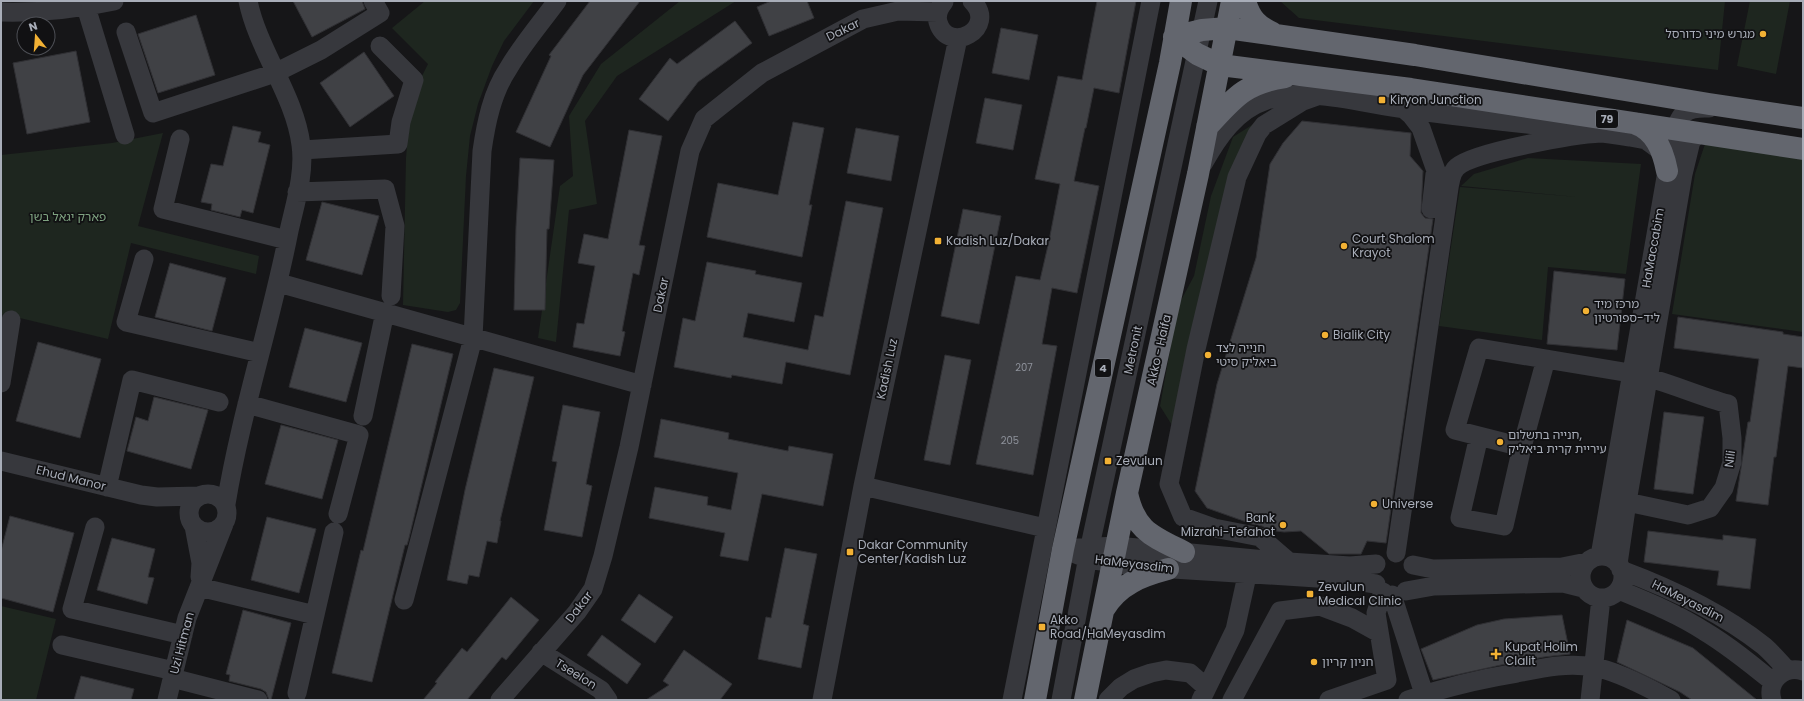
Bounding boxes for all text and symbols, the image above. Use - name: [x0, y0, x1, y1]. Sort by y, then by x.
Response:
- street label: Dakar: [823, 14, 863, 45]
- north arrow: [16, 16, 56, 56]
- text: N: [27, 18, 39, 35]
- place label: מגרש מיני כדורסל: [1666, 25, 1755, 42]
- marker: מגרש מיני כדורסל: [1758, 29, 1768, 39]
- place label: Kiryon Junction: [1390, 91, 1482, 108]
- marker: Kiryon Junction: [1377, 95, 1387, 105]
- road number: 79: [1596, 110, 1618, 128]
- street label: HaMaccabim: [1637, 207, 1668, 289]
- park label: פארק יגאל בשן: [30, 208, 106, 225]
- place label: Court Shalom Krayot: [1352, 230, 1435, 261]
- place label: Kadish Luz/Dakar: [946, 232, 1049, 249]
- marker: Kadish Luz/Dakar: [933, 236, 943, 246]
- marker: Court Shalom Krayot: [1339, 241, 1349, 251]
- street label: Dakar: [649, 275, 673, 314]
- place label: מרכז מיד ליד-ספורטיון: [1594, 295, 1660, 326]
- marker: מרכז מיד ליד-ספורטיון: [1581, 306, 1591, 316]
- street label: Akko - Haifa: [1142, 313, 1175, 387]
- street label: Metronit: [1119, 324, 1146, 376]
- place label: Bialik City: [1333, 326, 1390, 343]
- marker: Bialik City: [1320, 330, 1330, 340]
- street label: Kadish Luz: [872, 337, 901, 401]
- place label: חנייה לצד ביאליק סיטי: [1216, 339, 1277, 370]
- marker: חנייה לצד ביאליק סיטי: [1203, 350, 1213, 360]
- road number: 4: [1095, 359, 1111, 377]
- house number: 207: [1015, 360, 1033, 375]
- place label: חנייה בתשלום, עיריית קרית ביאליק: [1508, 426, 1607, 457]
- house number: 205: [1001, 433, 1019, 448]
- marker: חנייה בתשלום, עיריית קרית ביאליק: [1495, 437, 1505, 447]
- street label: Nili: [1720, 449, 1739, 469]
- place label: Zevulun: [1116, 452, 1163, 469]
- marker: Zevulun: [1103, 456, 1113, 466]
- street label: Ehud Manor: [35, 461, 108, 494]
- place label: Universe: [1382, 495, 1433, 512]
- marker: Universe: [1369, 499, 1379, 509]
- place label: Bank Mizrahi-Tefahot: [1181, 509, 1276, 540]
- marker: Bank Mizrahi-Tefahot: [1278, 520, 1288, 530]
- place label: Dakar Community Center/Kadish Luz: [858, 536, 968, 567]
- marker: Dakar Community Center/Kadish Luz: [845, 547, 855, 557]
- street label: HaMeyasdim: [1094, 550, 1174, 577]
- street label: HaMeyasdim: [1649, 575, 1727, 626]
- place label: Zevulun Medical Clinic: [1318, 578, 1401, 609]
- street label: Dakar: [561, 587, 597, 626]
- marker: Zevulun Medical Clinic: [1305, 589, 1315, 599]
- street label: Uzi Hitman: [165, 610, 198, 676]
- place label: Akko Road/HaMeyasdim: [1050, 611, 1166, 642]
- marker: Akko Road/HaMeyasdim: [1037, 622, 1047, 632]
- place label: Kupat Holim Clalit: [1505, 638, 1578, 669]
- marker: Kupat Holim Clalit: [1490, 648, 1502, 660]
- place label: חניון קריון: [1322, 653, 1374, 670]
- street label: Tseelon: [552, 654, 600, 693]
- marker: חניון קריון: [1309, 657, 1319, 667]

